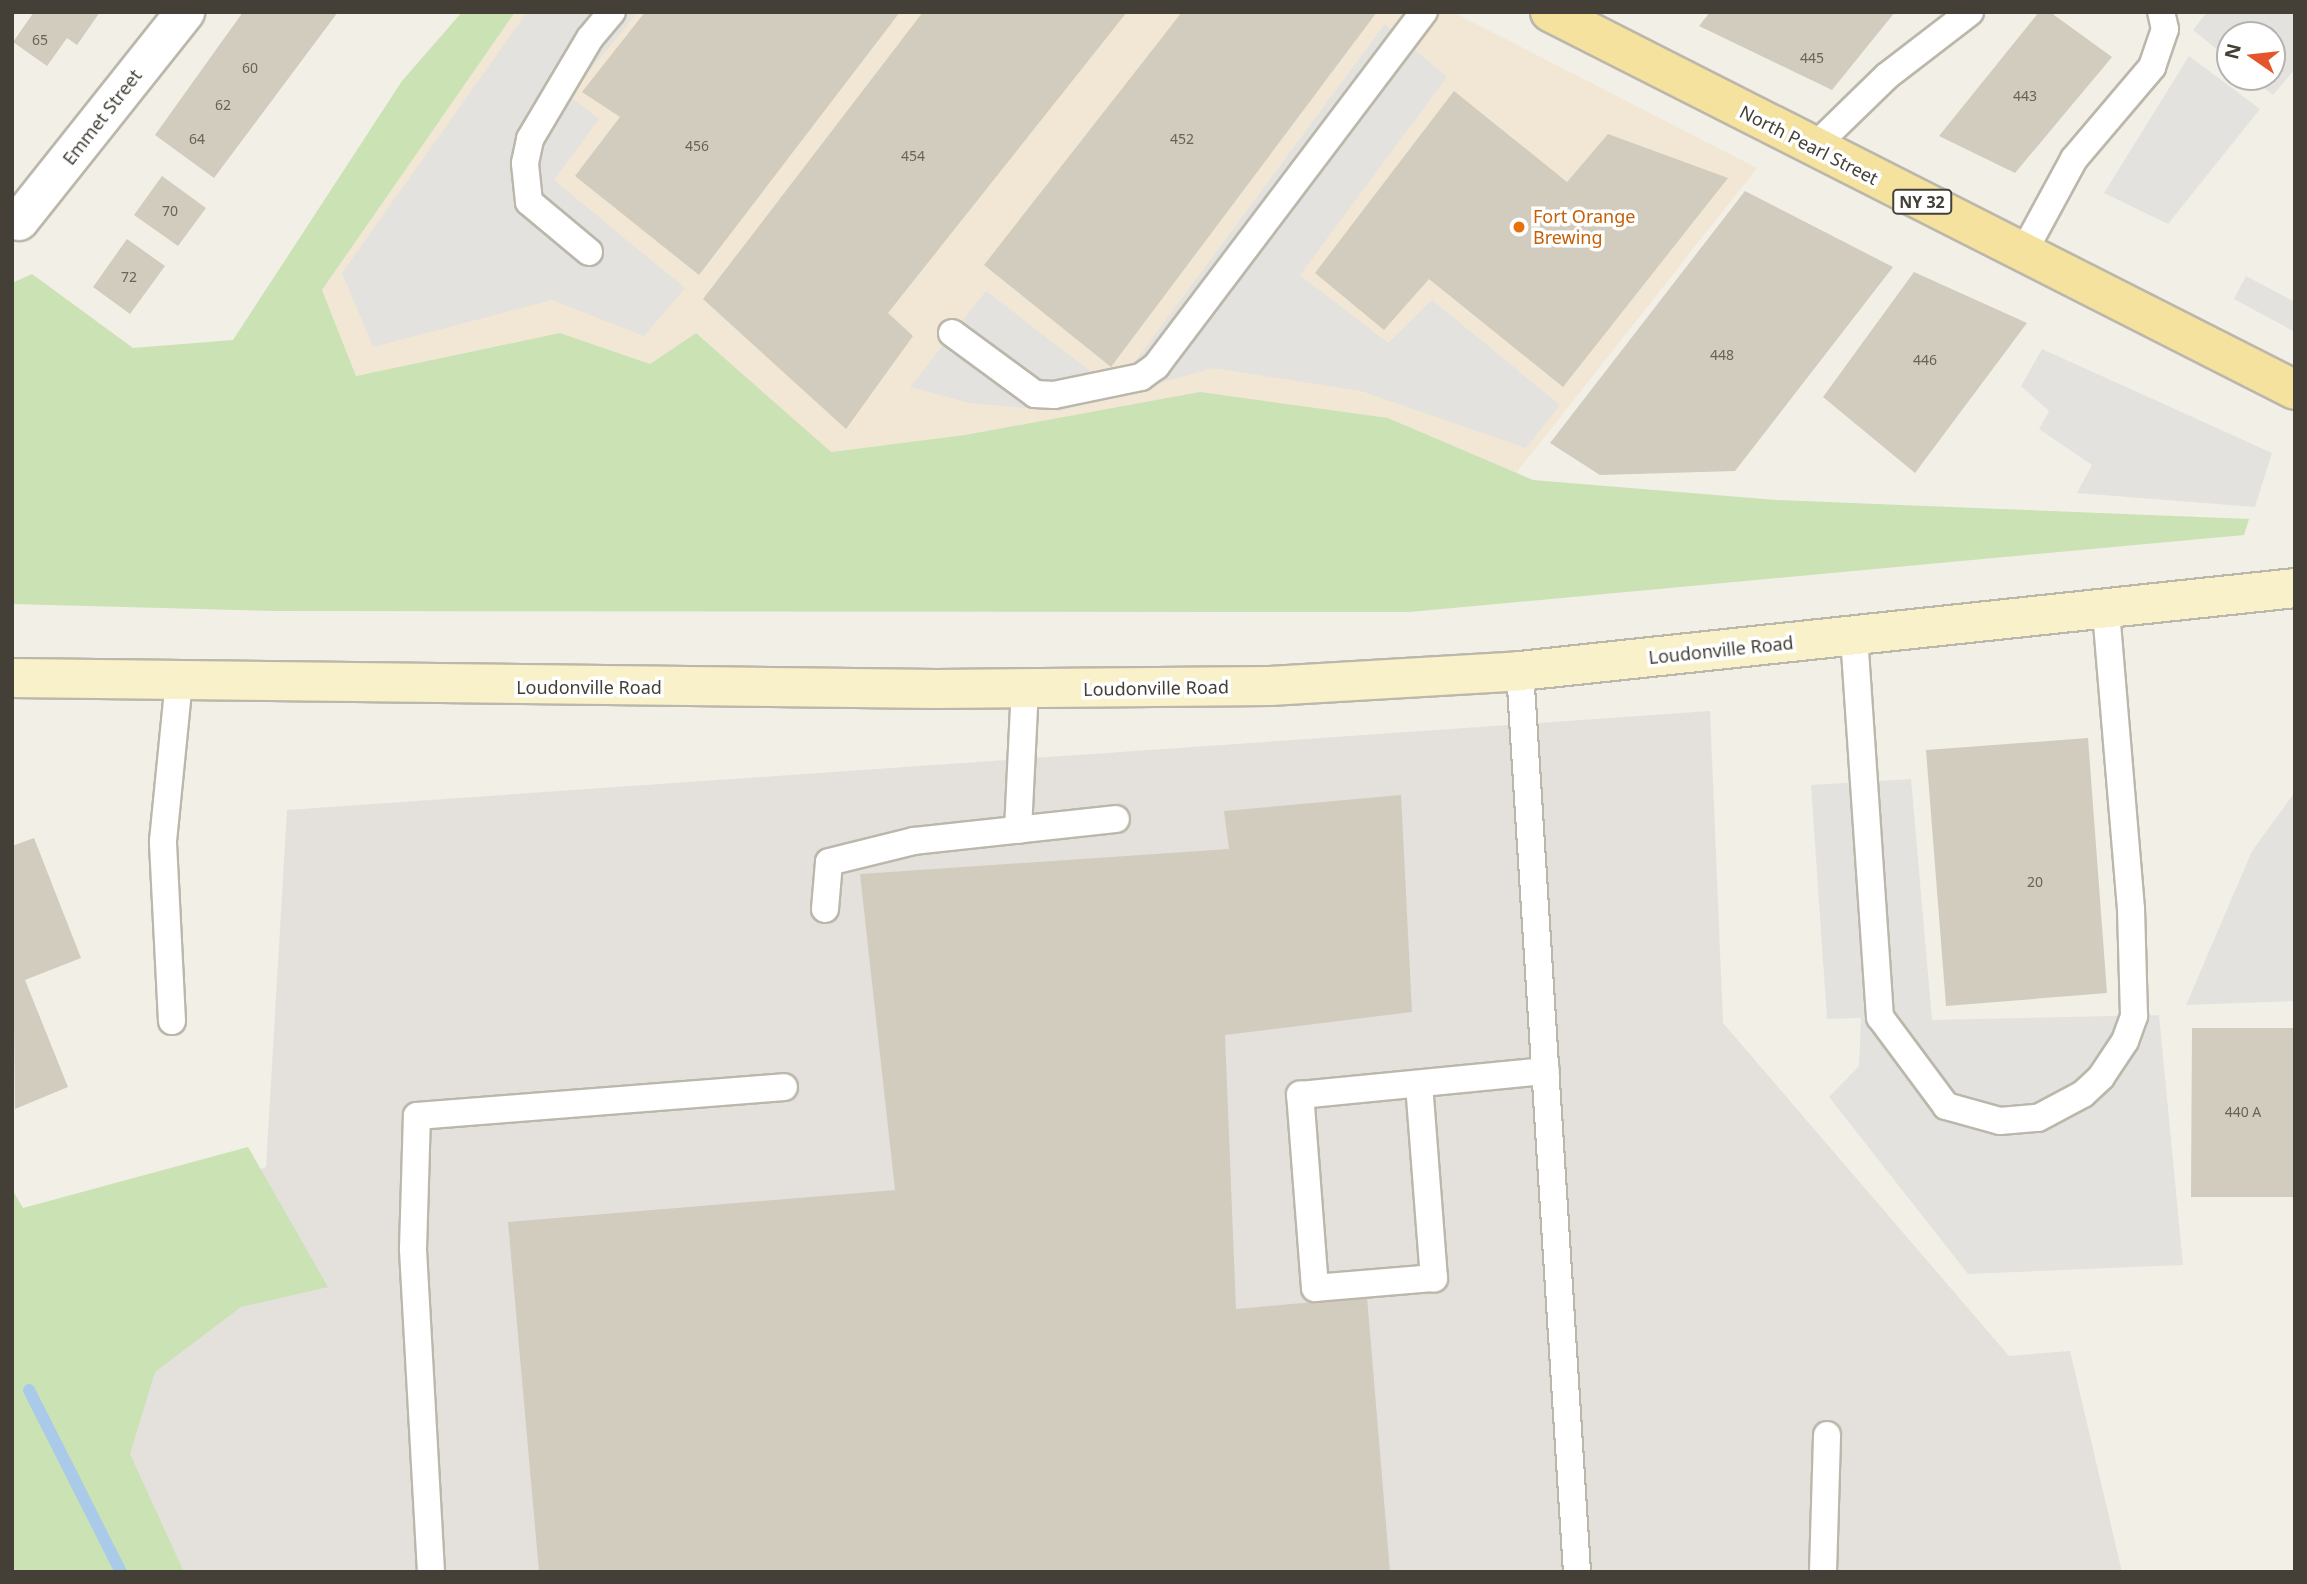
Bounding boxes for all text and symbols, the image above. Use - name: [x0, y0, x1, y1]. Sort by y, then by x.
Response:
- north arrow: [2216, 21, 2286, 91]
- house number: 65: [32, 32, 48, 48]
- text: N: [2218, 41, 2247, 62]
- house number: 445: [1800, 50, 1824, 66]
- house number: 60: [242, 60, 258, 76]
- street label: Emmet Street: [58, 65, 146, 169]
- house number: 443: [2013, 88, 2037, 104]
- house number: 62: [215, 97, 231, 113]
- street label: North Pearl Street: [1736, 101, 1882, 189]
- house number: 64: [189, 131, 205, 147]
- house number: 452: [1170, 131, 1194, 147]
- house number: 456: [685, 138, 709, 154]
- house number: 454: [901, 148, 925, 164]
- road number: NY 32: [1892, 190, 1952, 214]
- house number: 70: [162, 203, 178, 219]
- place label: Fort Orange Brewing: [1533, 206, 1635, 248]
- marker: Fort Orange Brewing: [1511, 219, 1527, 235]
- house number: 72: [121, 269, 137, 285]
- house number: 448: [1710, 347, 1734, 363]
- house number: 446: [1913, 352, 1937, 368]
- street label: Loudonville Road: [1647, 632, 1795, 668]
- street label: Loudonville Road: [516, 676, 662, 698]
- street label: Loudonville Road: [1083, 676, 1229, 700]
- house number: 20: [2027, 874, 2043, 890]
- house number: 440 A: [2225, 1104, 2261, 1120]

